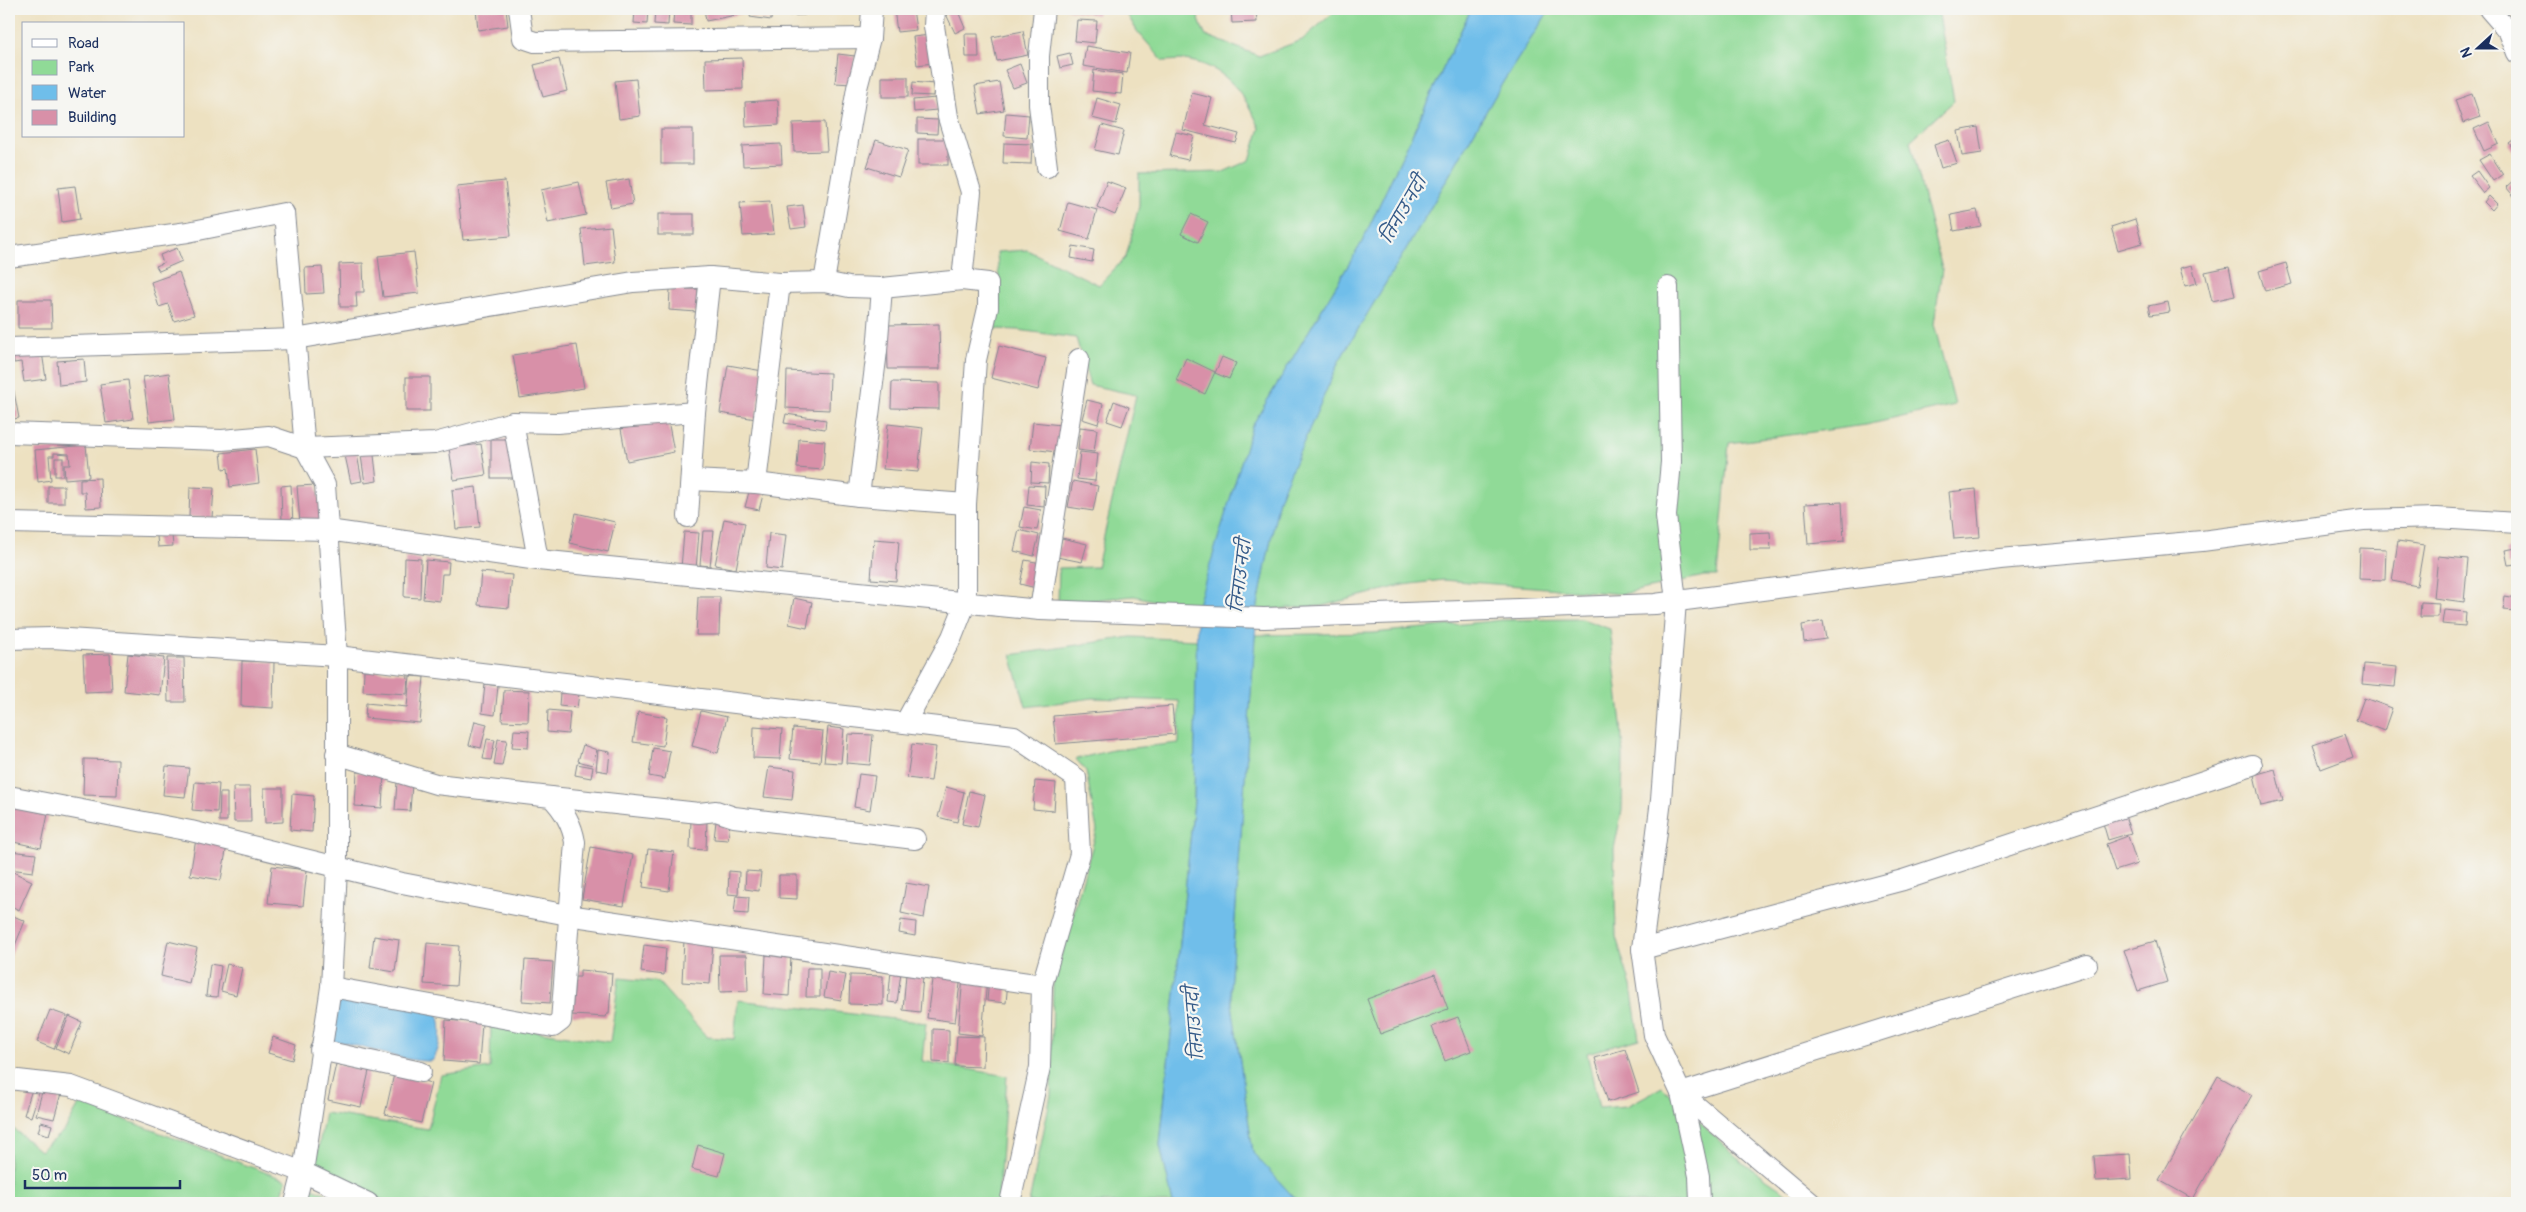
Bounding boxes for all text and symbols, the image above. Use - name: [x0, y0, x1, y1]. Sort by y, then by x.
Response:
- legend: [22, 22, 185, 138]
- north arrow: [2454, 22, 2504, 72]
- text: Road: [68, 34, 99, 53]
- text: N: [2457, 45, 2476, 60]
- text: Park: [68, 58, 95, 77]
- text: Water: [68, 84, 107, 103]
- text: Building: [68, 108, 116, 127]
- water label: तिनाउ नदी: [1374, 168, 1433, 247]
- water label: तिनाउ नदी: [1224, 533, 1256, 614]
- water label: तिनाउ नदी: [1178, 981, 1208, 1061]
- scale bar: [25, 1157, 180, 1189]
- text: 50 m: [32, 1166, 67, 1185]

